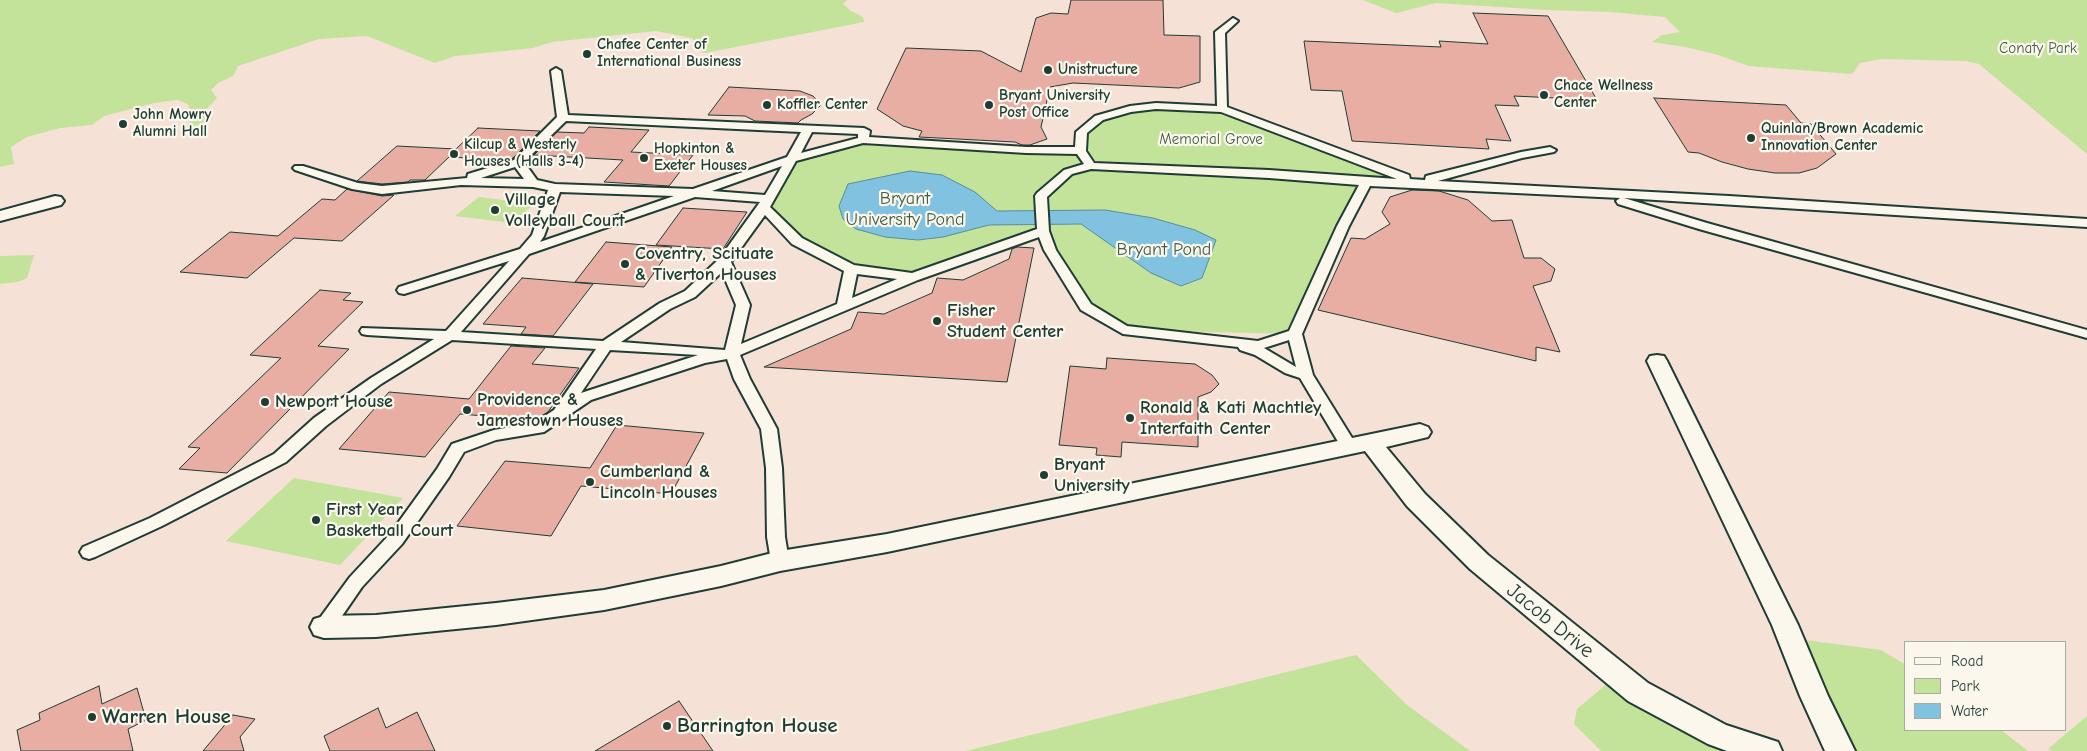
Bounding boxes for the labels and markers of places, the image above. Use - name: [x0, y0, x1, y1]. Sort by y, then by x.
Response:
- place label: Chafee Center of International Business: [597, 36, 741, 71]
- marker: Chafee Center of International Business: [581, 48, 593, 60]
- place label: Unistructure: [1058, 61, 1138, 79]
- marker: Unistructure: [1042, 64, 1054, 76]
- place label: Chace Wellness Center: [1554, 77, 1653, 112]
- place label: Bryant University Post Office: [999, 87, 1110, 122]
- marker: Chace Wellness Center: [1538, 89, 1550, 101]
- place label: Koffler Center: [777, 96, 868, 114]
- marker: Koffler Center: [761, 99, 773, 111]
- marker: Bryant University Post Office: [983, 99, 995, 111]
- place label: John Mowry Alumni Hall: [133, 106, 211, 141]
- marker: John Mowry Alumni Hall: [117, 118, 129, 130]
- place label: Quinlan/Brown Academic Innovation Center: [1761, 120, 1923, 155]
- marker: Quinlan/Brown Academic Innovation Center: [1745, 132, 1757, 144]
- place label: Kilcup & Westerly Houses (Halls 3-4): [464, 136, 584, 171]
- place label: Hopkinton & Exeter Houses: [654, 140, 747, 175]
- marker: Kilcup & Westerly Houses (Halls 3-4): [448, 148, 460, 160]
- marker: Hopkinton & Exeter Houses: [638, 152, 650, 164]
- place label: Village Volleyball Court: [505, 189, 625, 232]
- marker: Village Volleyball Court: [489, 204, 501, 216]
- place label: Coventry, Scituate & Tiverton Houses: [635, 243, 776, 286]
- marker: Coventry, Scituate & Tiverton Houses: [619, 258, 631, 270]
- place label: Fisher Student Center: [947, 300, 1063, 342]
- marker: Fisher Student Center: [931, 315, 943, 327]
- place label: Providence & Jamestown Houses: [477, 389, 623, 432]
- place label: Newport House: [275, 391, 393, 413]
- marker: Newport House: [259, 396, 271, 408]
- place label: Ronald & Kati Machtley Interfaith Center: [1140, 397, 1321, 439]
- marker: Providence & Jamestown Houses: [461, 404, 473, 416]
- marker: Ronald & Kati Machtley Interfaith Center: [1124, 412, 1136, 424]
- place label: Bryant University: [1054, 454, 1130, 496]
- place label: Cumberland & Lincoln Houses: [600, 461, 717, 504]
- marker: Bryant University: [1038, 469, 1050, 481]
- marker: Cumberland & Lincoln Houses: [584, 476, 596, 488]
- place label: First Year Basketball Court: [326, 499, 453, 542]
- marker: First Year Basketball Court: [310, 514, 322, 526]
- place label: Warren House: [102, 704, 231, 730]
- marker: Warren House: [86, 711, 98, 723]
- place label: Barrington House: [677, 713, 838, 739]
- marker: Barrington House: [661, 720, 673, 732]

